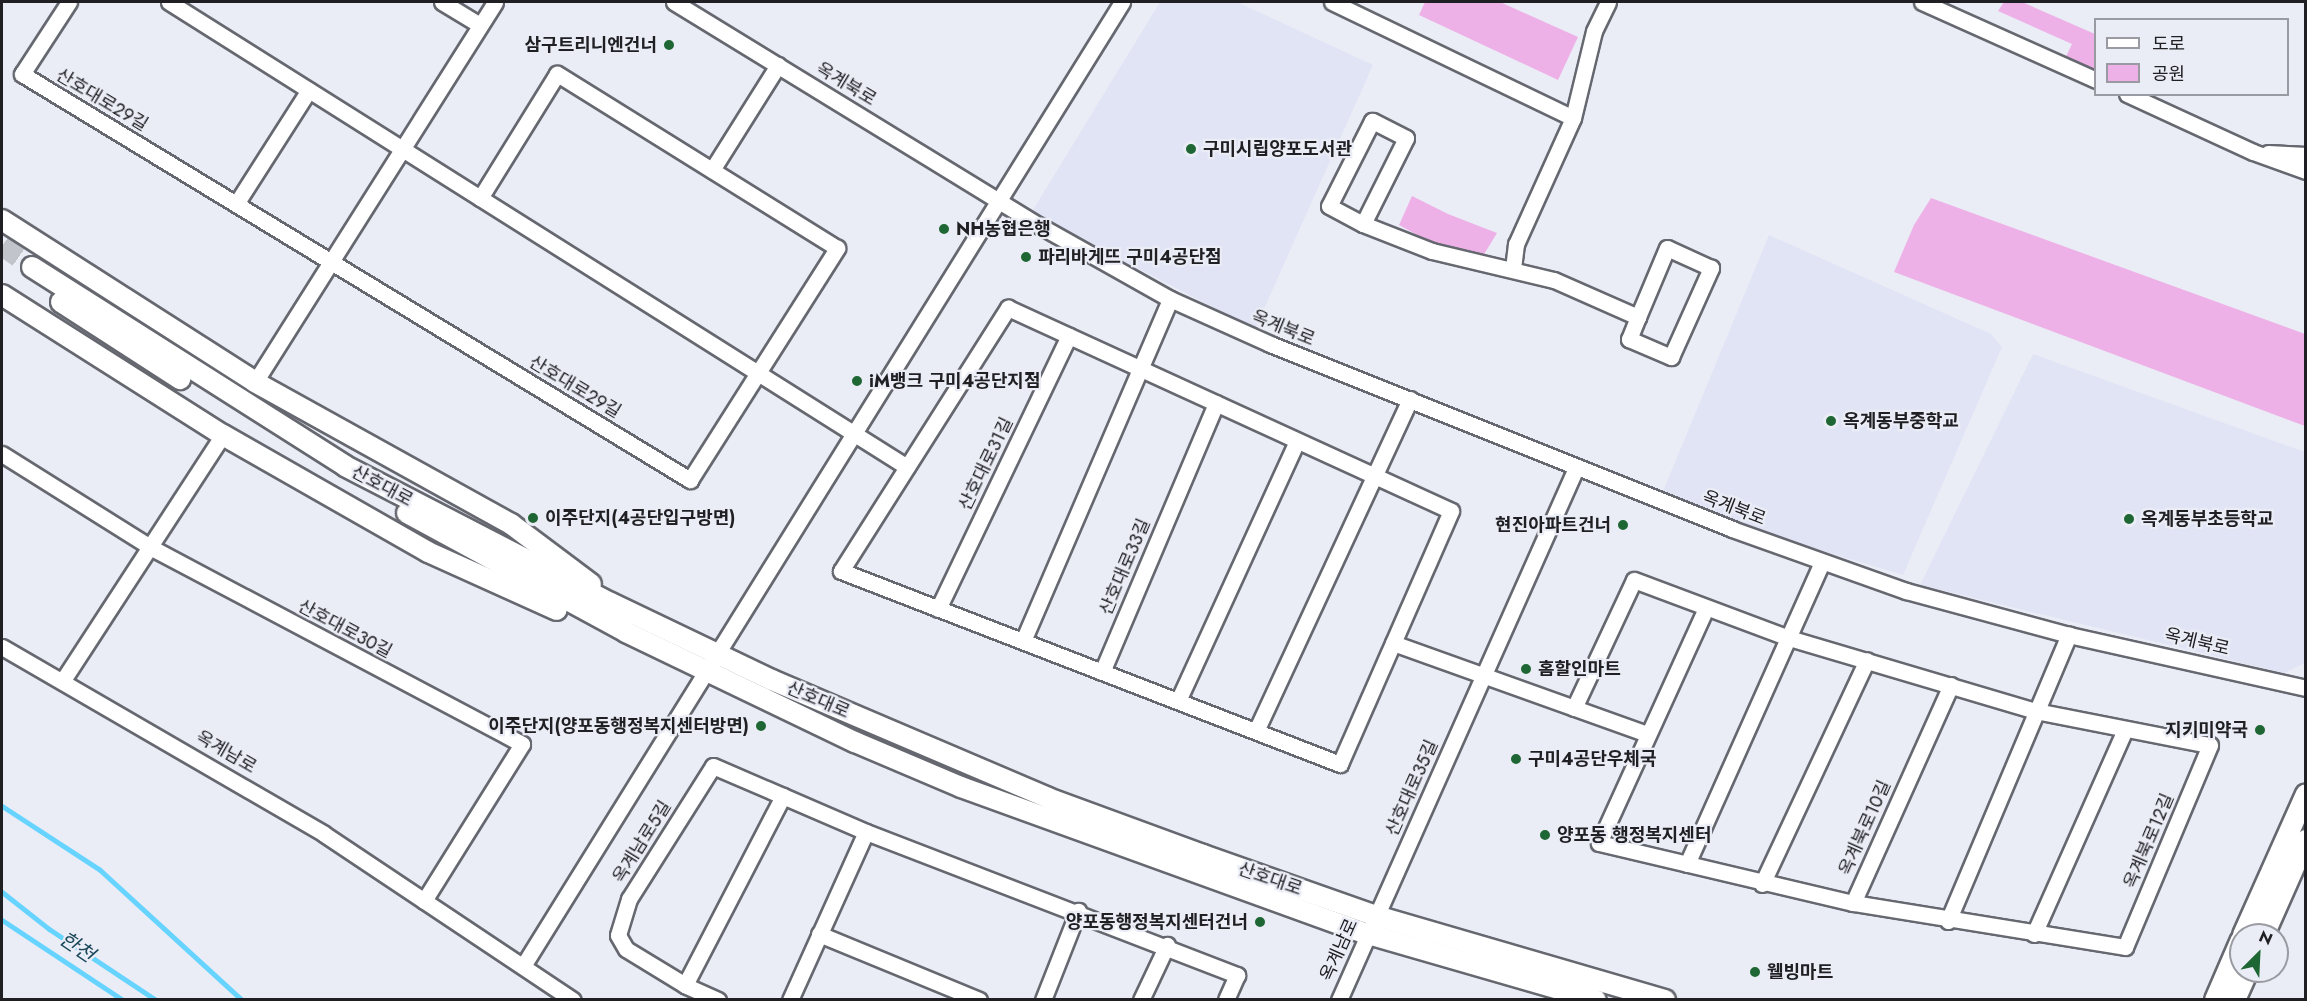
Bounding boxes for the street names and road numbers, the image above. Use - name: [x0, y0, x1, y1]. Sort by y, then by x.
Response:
- street label: 옥계북로: [812, 58, 880, 110]
- street label: 산호대로29길: [52, 64, 152, 136]
- street label: 옥계북로: [1248, 306, 1318, 350]
- street label: 산호대로29길: [525, 351, 625, 423]
- street label: 산호대로31길: [954, 414, 1018, 514]
- street label: 산호대로: [348, 461, 416, 511]
- street label: 옥계북로: [1699, 486, 1769, 530]
- street label: 산호대로33길: [1095, 516, 1155, 618]
- street label: 산호대로30길: [294, 595, 396, 663]
- street label: 옥계북로: [2162, 624, 2232, 660]
- street label: 산호대로: [783, 677, 853, 723]
- street label: 옥계남로: [192, 726, 260, 778]
- street label: 산호대로35길: [1381, 737, 1443, 839]
- street label: 옥계북로10길: [1834, 777, 1896, 879]
- street label: 옥계북로12길: [2119, 790, 2179, 892]
- street label: 옥계남로5길: [608, 797, 676, 887]
- street label: 산호대로: [1235, 858, 1305, 900]
- street label: 옥계남로: [1316, 915, 1362, 985]

